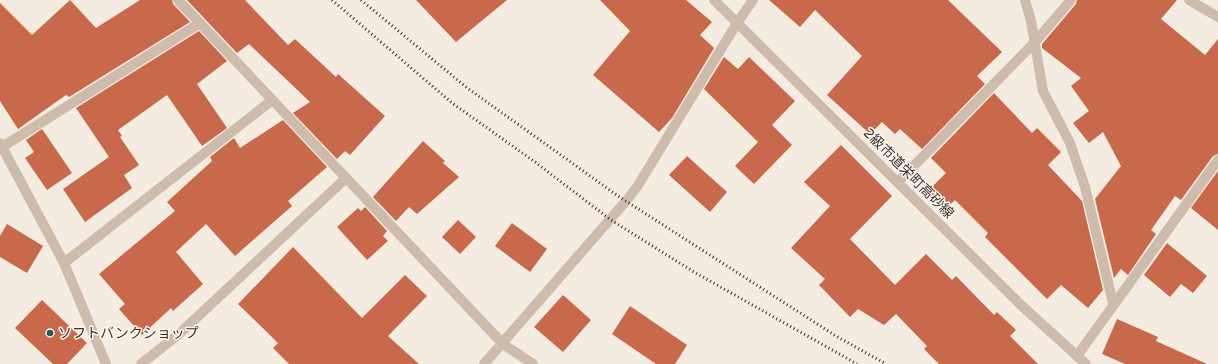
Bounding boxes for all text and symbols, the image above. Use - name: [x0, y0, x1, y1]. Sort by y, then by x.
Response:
- street label: 2級市道栄町高砂線: [860, 125, 957, 222]
- place label: ソフトバンクショップ: [58, 325, 199, 342]
- marker: ソフトバンクショップ: [45, 328, 55, 338]

